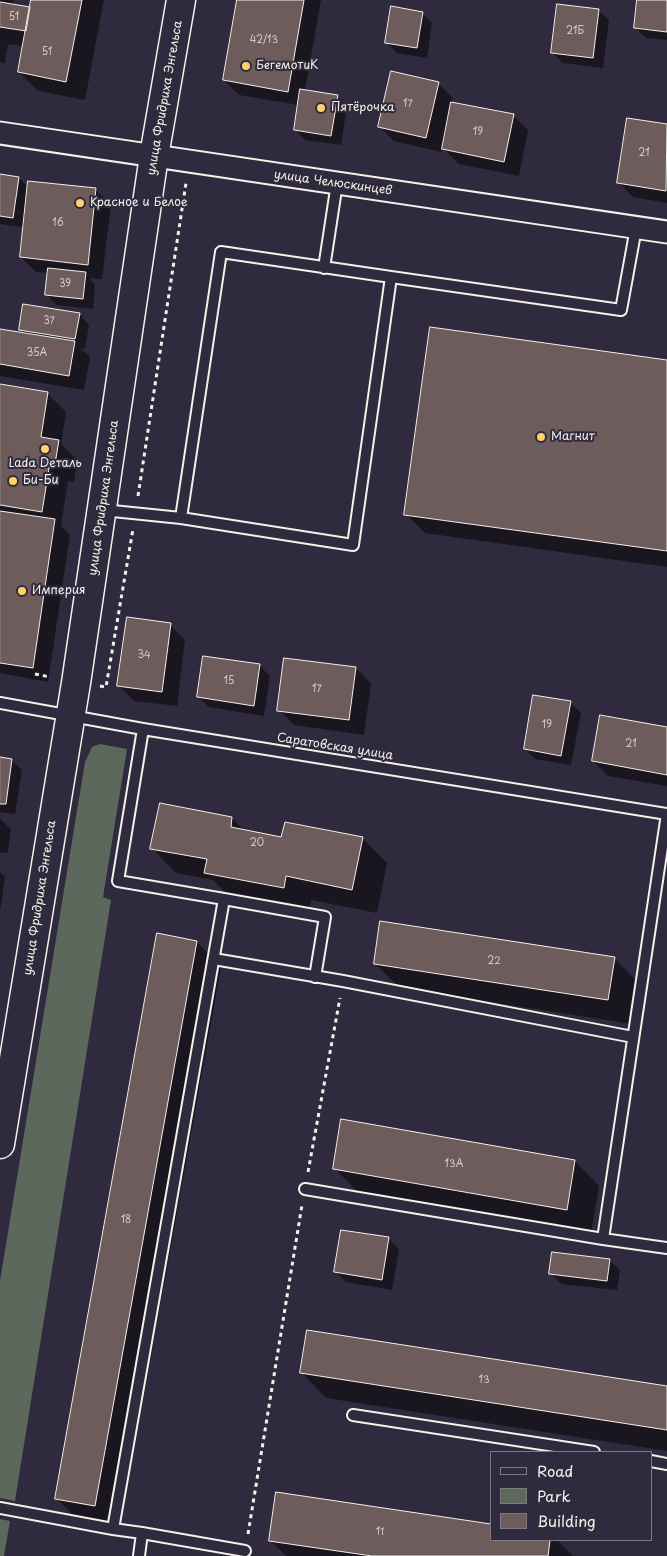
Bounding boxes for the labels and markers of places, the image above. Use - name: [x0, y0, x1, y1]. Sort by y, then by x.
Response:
- place label: БегемотиК: [256, 59, 318, 73]
- marker: БегемотиК: [240, 60, 252, 72]
- place label: Пятёрочка: [331, 101, 394, 115]
- marker: Пятёрочка: [315, 102, 327, 114]
- place label: Красное и Белое: [90, 196, 188, 210]
- marker: Красное и Белое: [74, 197, 86, 209]
- place label: Магнит: [551, 430, 595, 444]
- marker: Магнит: [535, 431, 547, 443]
- marker: Lada Dеталь: [39, 443, 51, 455]
- place label: Lada Dеталь: [8, 457, 82, 471]
- place label: Би-Би: [23, 474, 59, 488]
- marker: Би-Би: [7, 475, 19, 487]
- place label: Империя: [32, 584, 86, 598]
- marker: Империя: [16, 585, 28, 597]

